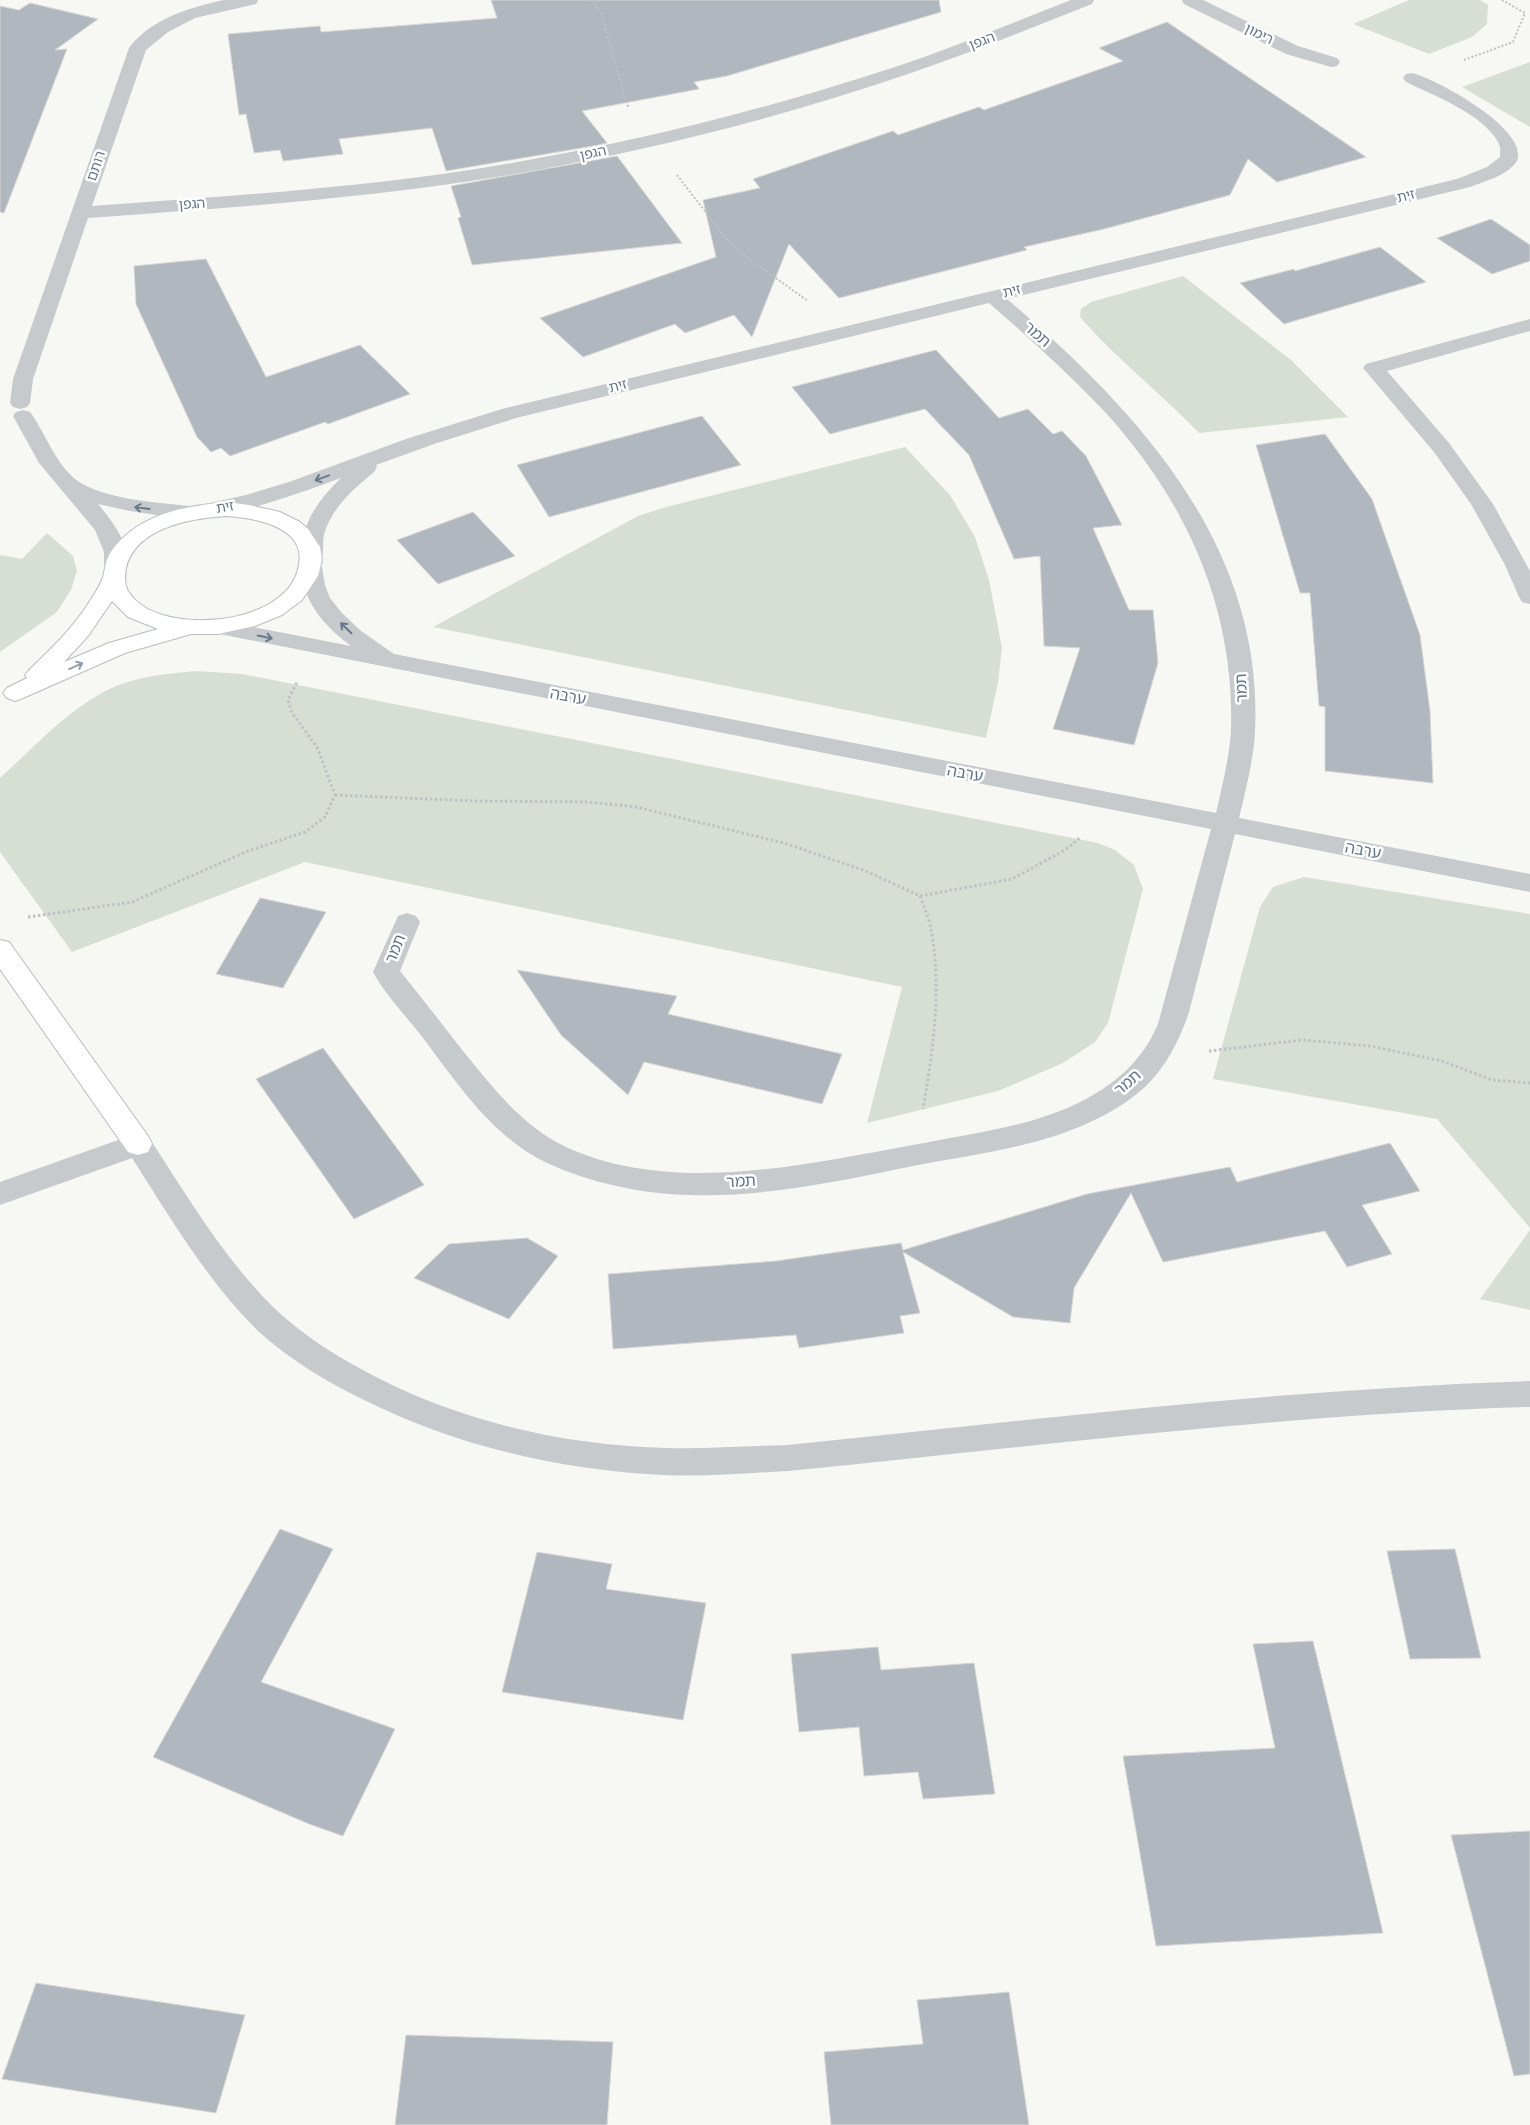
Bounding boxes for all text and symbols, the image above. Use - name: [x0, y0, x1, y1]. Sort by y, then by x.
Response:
- street label: רימון: [1242, 20, 1276, 48]
- street label: הגפן: [966, 28, 998, 54]
- street label: הגפן: [578, 142, 608, 164]
- street label: רותם: [83, 149, 109, 183]
- street label: זית: [1395, 185, 1417, 206]
- street label: הגפן: [178, 195, 206, 213]
- street label: זית: [1001, 280, 1023, 301]
- street label: תמר: [1020, 318, 1054, 352]
- street label: זית: [607, 375, 629, 396]
- one-way arrow: [315, 474, 330, 483]
- street label: זית: [215, 497, 236, 517]
- one-way arrow: [134, 503, 150, 513]
- one-way arrow: [339, 622, 352, 634]
- one-way arrow: [257, 633, 273, 642]
- one-way arrow: [68, 660, 83, 670]
- street label: תמר: [1232, 673, 1252, 703]
- street label: ערבה: [548, 684, 588, 710]
- street label: ערבה: [945, 761, 985, 787]
- street label: ערבה: [1343, 838, 1383, 864]
- street label: תמר: [382, 932, 410, 966]
- street label: תמר: [1111, 1066, 1145, 1100]
- street label: תמר: [726, 1172, 756, 1192]

